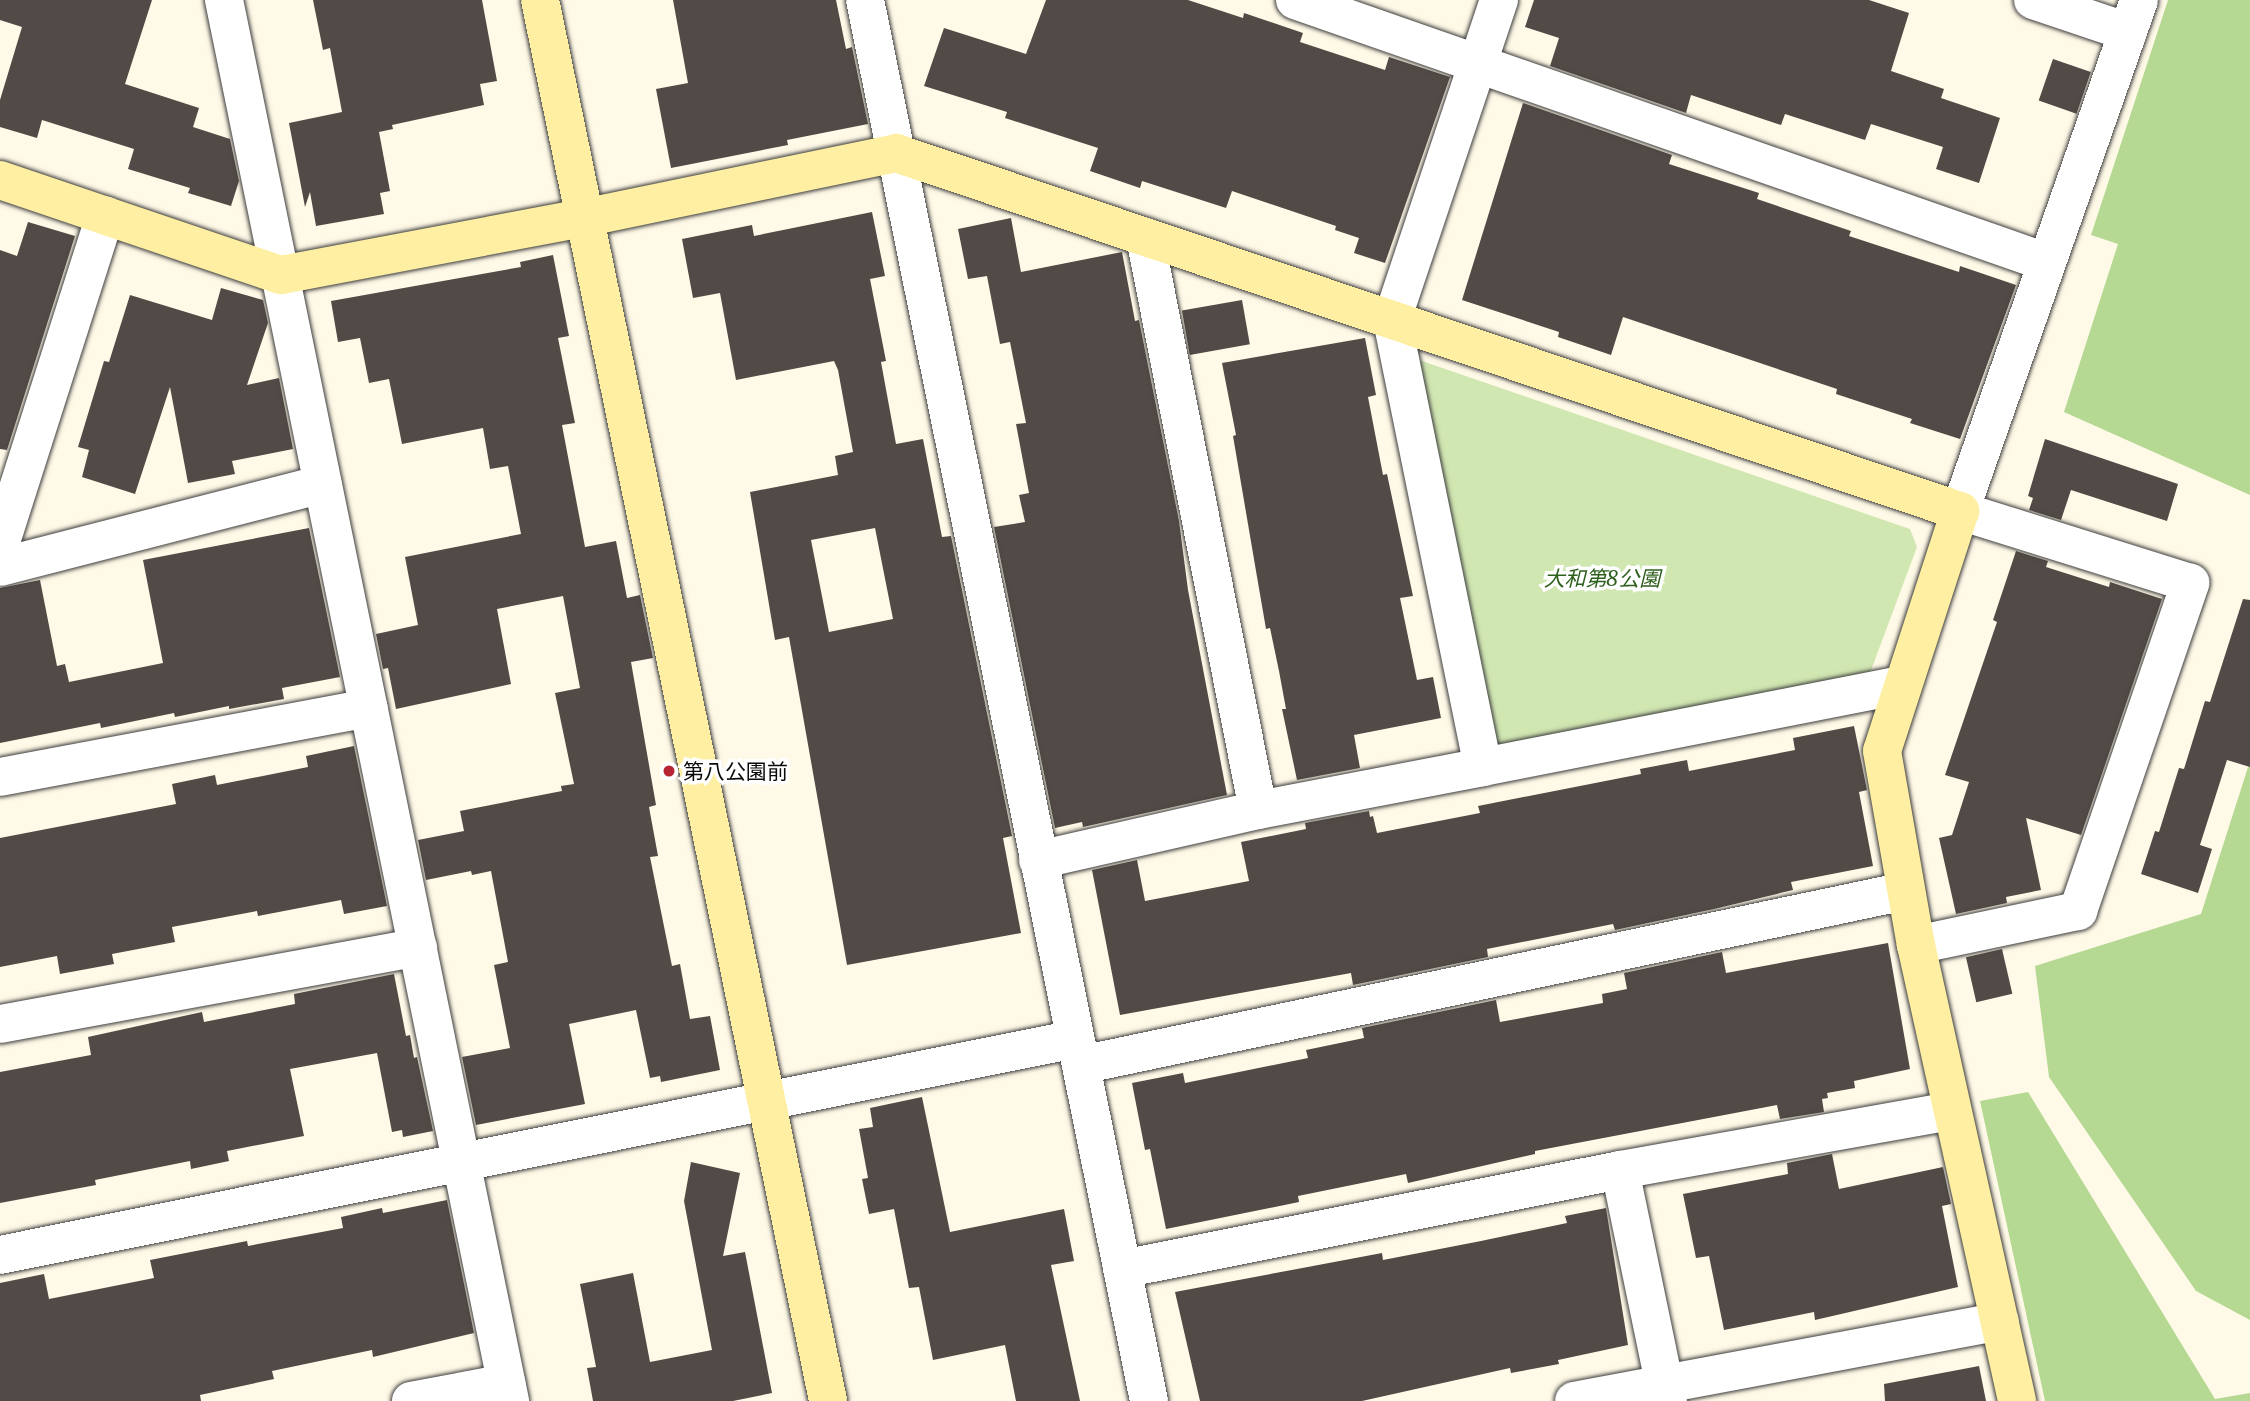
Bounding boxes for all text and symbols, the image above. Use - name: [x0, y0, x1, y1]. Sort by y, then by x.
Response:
- park label: 大和第8公園: [1544, 565, 1660, 591]
- place label: 第八公園前: [683, 758, 788, 784]
- marker: 第八公園前: [661, 763, 677, 779]

